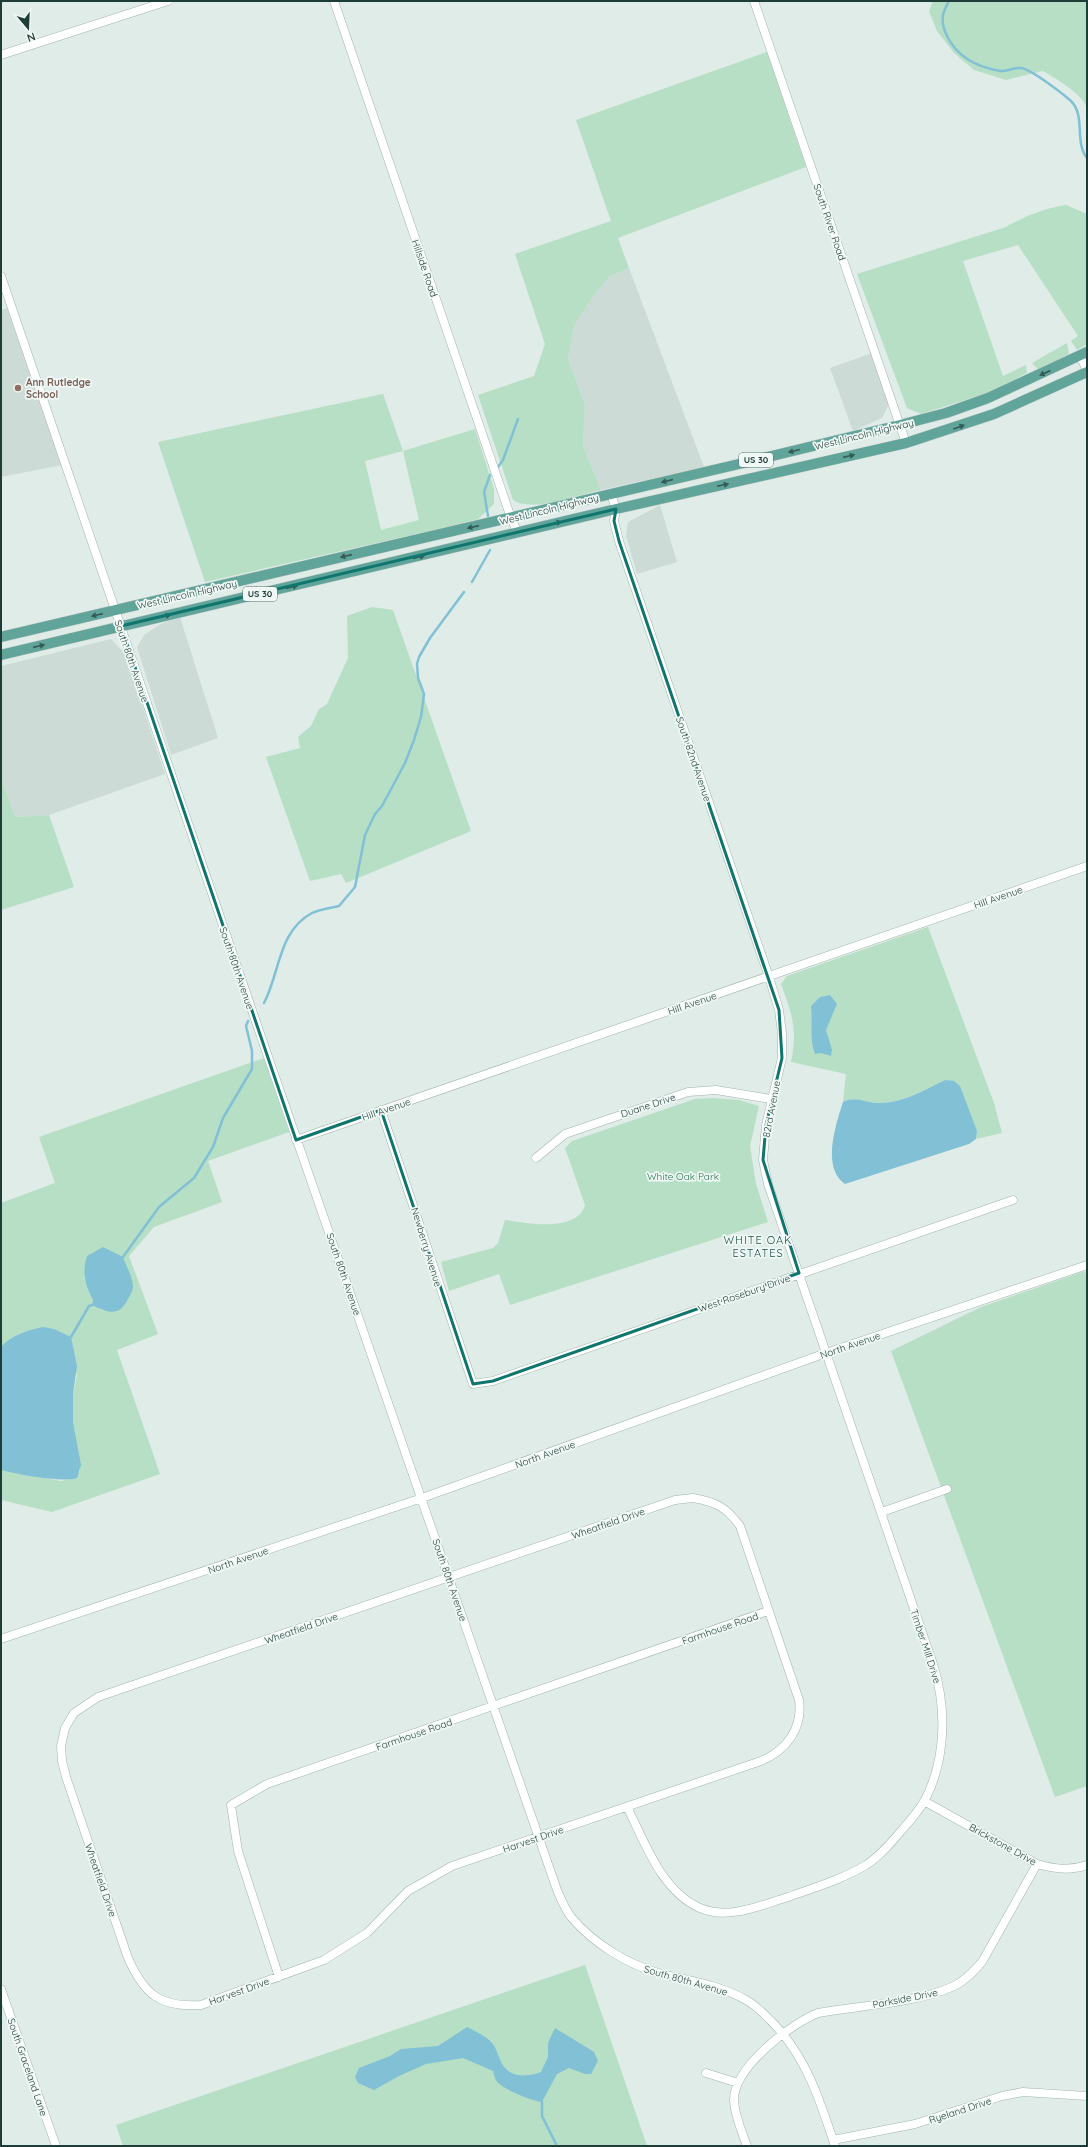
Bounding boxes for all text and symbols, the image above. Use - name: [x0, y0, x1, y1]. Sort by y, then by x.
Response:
- north arrow: [8, 8, 48, 48]
- text: N: [25, 30, 37, 45]
- street label: South River Road: [810, 182, 849, 262]
- street label: Hillside Road: [409, 238, 440, 299]
- one-way arrow: [1039, 370, 1050, 376]
- place label: Ann Rutledge School: [26, 376, 91, 401]
- marker: Ann Rutledge School: [13, 383, 23, 393]
- street label: West Lincoln Highway: [813, 416, 915, 453]
- one-way arrow: [953, 424, 965, 430]
- one-way arrow: [788, 448, 800, 454]
- one-way arrow: [843, 452, 855, 458]
- road number: US 30: [739, 453, 773, 467]
- one-way arrow: [661, 478, 673, 484]
- one-way arrow: [716, 482, 729, 488]
- street label: West Lincoln Highway: [498, 491, 600, 528]
- one-way arrow: [550, 520, 562, 526]
- one-way arrow: [466, 524, 478, 530]
- one-way arrow: [340, 554, 352, 560]
- one-way arrow: [413, 554, 425, 560]
- street label: West Lincoln Highway: [136, 577, 238, 612]
- one-way arrow: [286, 583, 298, 589]
- road number: US 30: [243, 587, 277, 601]
- one-way arrow: [91, 612, 103, 618]
- one-way arrow: [160, 613, 172, 619]
- street label: South 80th Avenue: [111, 618, 152, 705]
- one-way arrow: [33, 642, 45, 648]
- street label: South 82nd Avenue: [673, 715, 714, 804]
- street label: Hill Avenue: [972, 883, 1025, 912]
- street label: South 80th Avenue: [216, 925, 257, 1012]
- street label: Hill Avenue: [666, 989, 719, 1018]
- street label: 82rd Avenue: [760, 1079, 783, 1139]
- street label: Duane Drive: [619, 1090, 678, 1120]
- street label: Hill Avenue: [360, 1095, 413, 1124]
- park label: White Oak Park: [647, 1170, 719, 1183]
- street label: Newberry Avenue: [408, 1206, 445, 1289]
- street label: South 80th Avenue: [323, 1231, 364, 1318]
- district label: WHITE OAK ESTATES: [723, 1233, 793, 1260]
- street label: West Rosebury Drive: [696, 1271, 792, 1315]
- street label: North Avenue: [818, 1329, 882, 1362]
- street label: North Avenue: [513, 1437, 577, 1471]
- street label: Wheatfield Drive: [570, 1505, 647, 1542]
- street label: South 80th Avenue: [429, 1537, 470, 1624]
- street label: North Avenue: [206, 1544, 270, 1577]
- street label: Timber Mill Drive: [907, 1607, 944, 1685]
- street label: Farmhouse Road: [680, 1609, 760, 1648]
- street label: Wheatfield Drive: [263, 1610, 340, 1647]
- street label: Farmhouse Road: [374, 1715, 454, 1754]
- street label: Brickstone Drive: [967, 1821, 1039, 1869]
- street label: Harvest Drive: [501, 1823, 566, 1856]
- street label: Wheatfield Drive: [82, 1842, 119, 1919]
- street label: South 80th Avenue: [642, 1962, 730, 1999]
- street label: Harvest Drive: [207, 1974, 271, 2008]
- street label: Parkside Drive: [871, 1986, 939, 2011]
- street label: South Graceland Lane: [5, 2017, 50, 2118]
- street label: Ryeland Drive: [927, 2094, 993, 2127]

